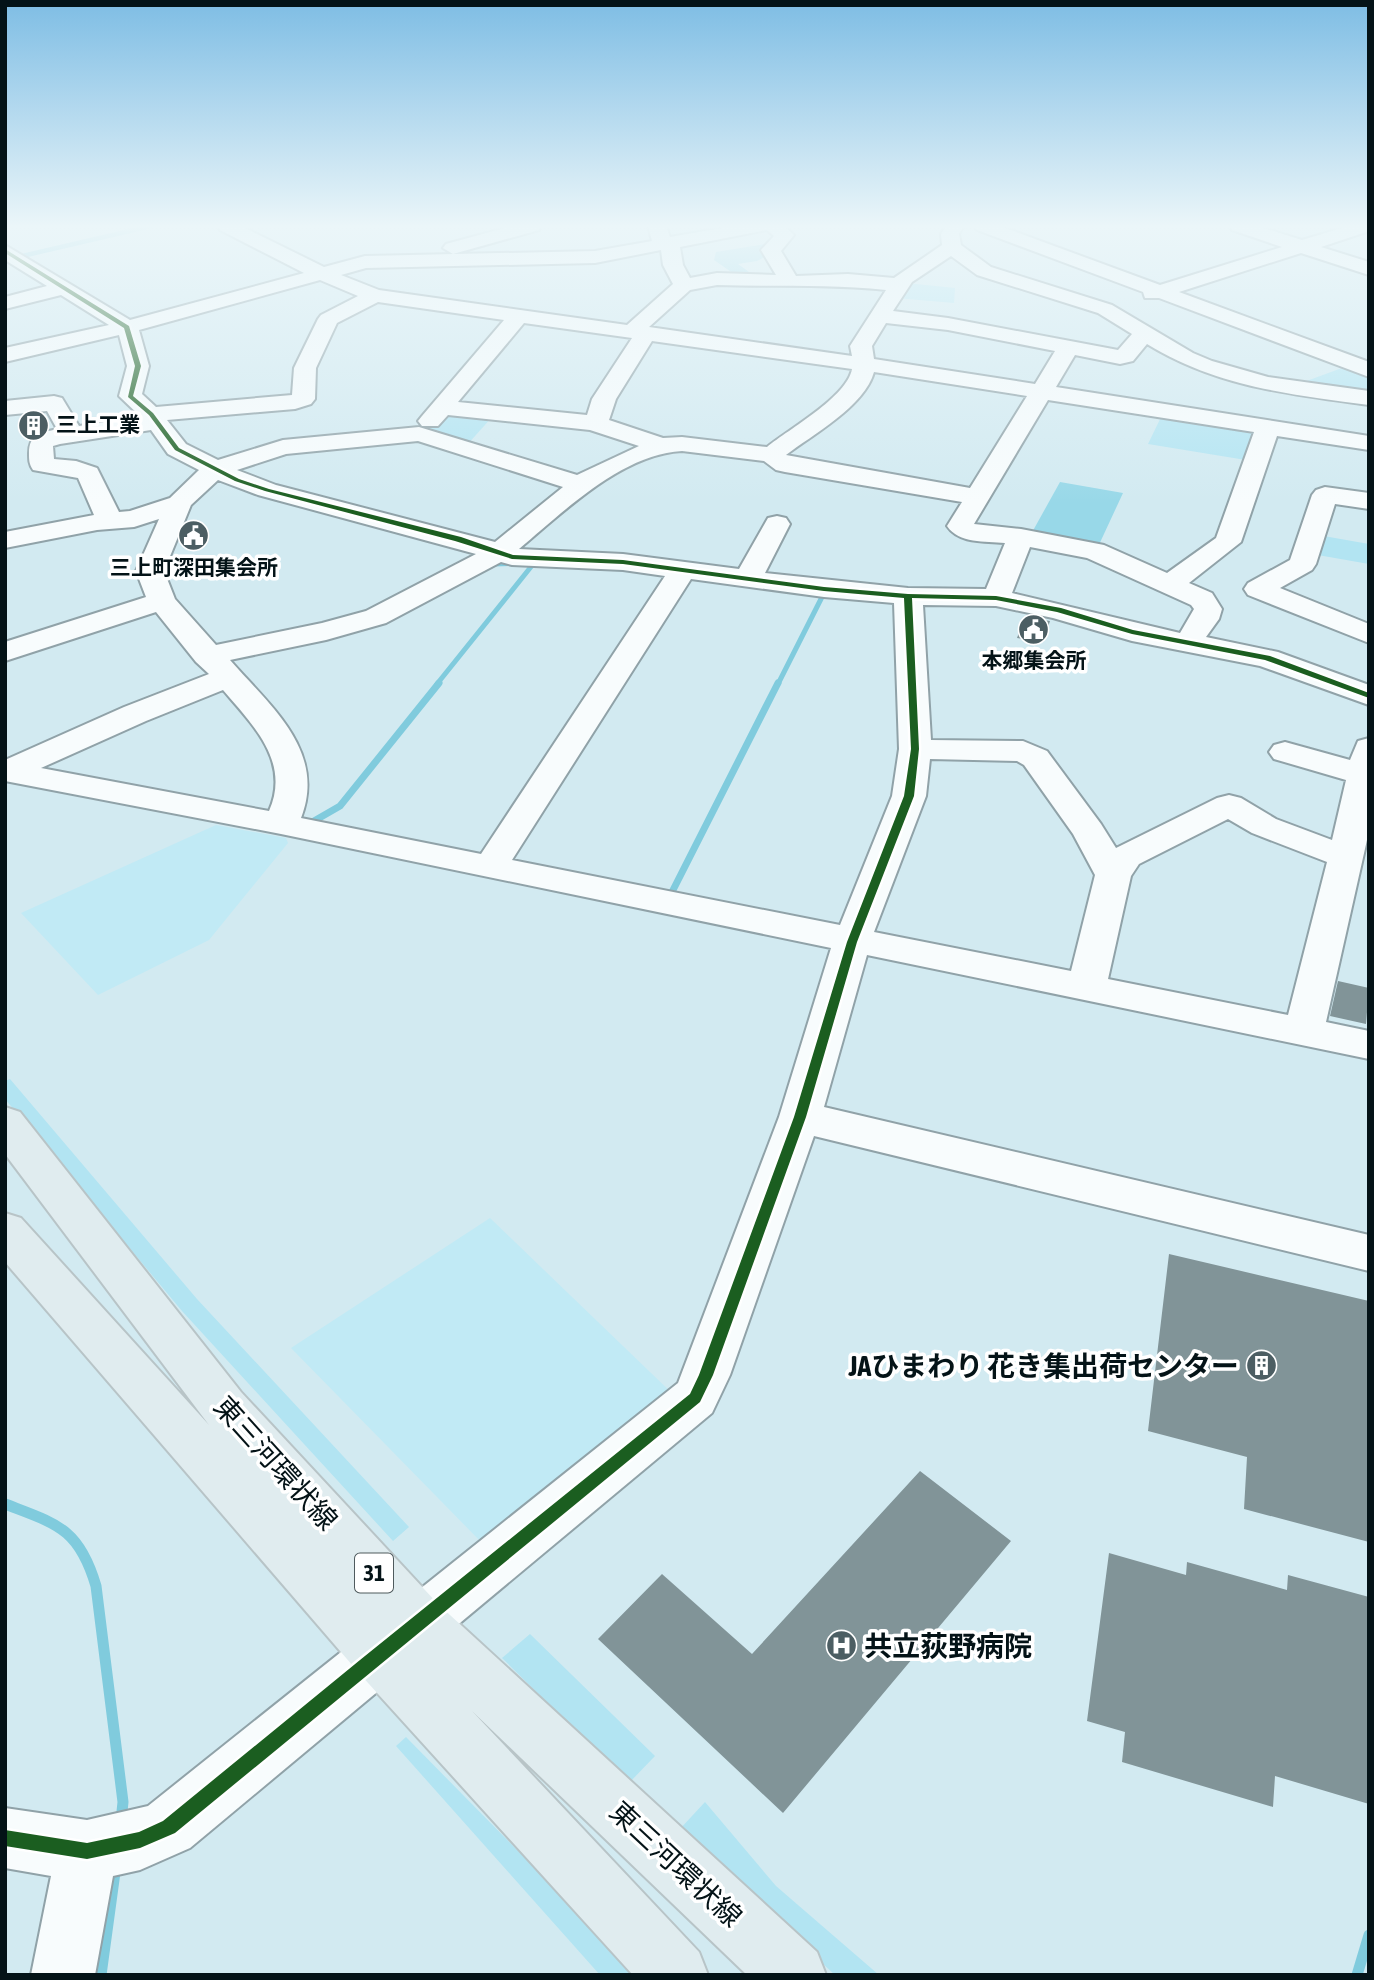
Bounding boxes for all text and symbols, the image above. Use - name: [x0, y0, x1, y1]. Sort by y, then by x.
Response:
- building icon: 三上工業: [16, 408, 50, 442]
- place label: 三上工業: [56, 412, 140, 436]
- public building icon: 三上町深田集会所: [177, 519, 211, 553]
- place label: 三上町深田集会所: [110, 555, 278, 579]
- public building icon: 本郷集会所: [1017, 612, 1051, 646]
- place label: 本郷集会所: [982, 648, 1087, 672]
- building icon: JAひまわり 花き集出荷センター: [1245, 1349, 1279, 1383]
- place label: JAひまわり 花き集出荷センター: [847, 1350, 1239, 1382]
- street label: 東三河環状線: [208, 1390, 344, 1536]
- road number: 31: [355, 1554, 393, 1592]
- hospital icon: 共立荻野病院: [824, 1629, 858, 1663]
- place label: 共立荻野病院: [864, 1630, 1032, 1662]
- street label: 東三河環状線: [604, 1795, 748, 1933]

